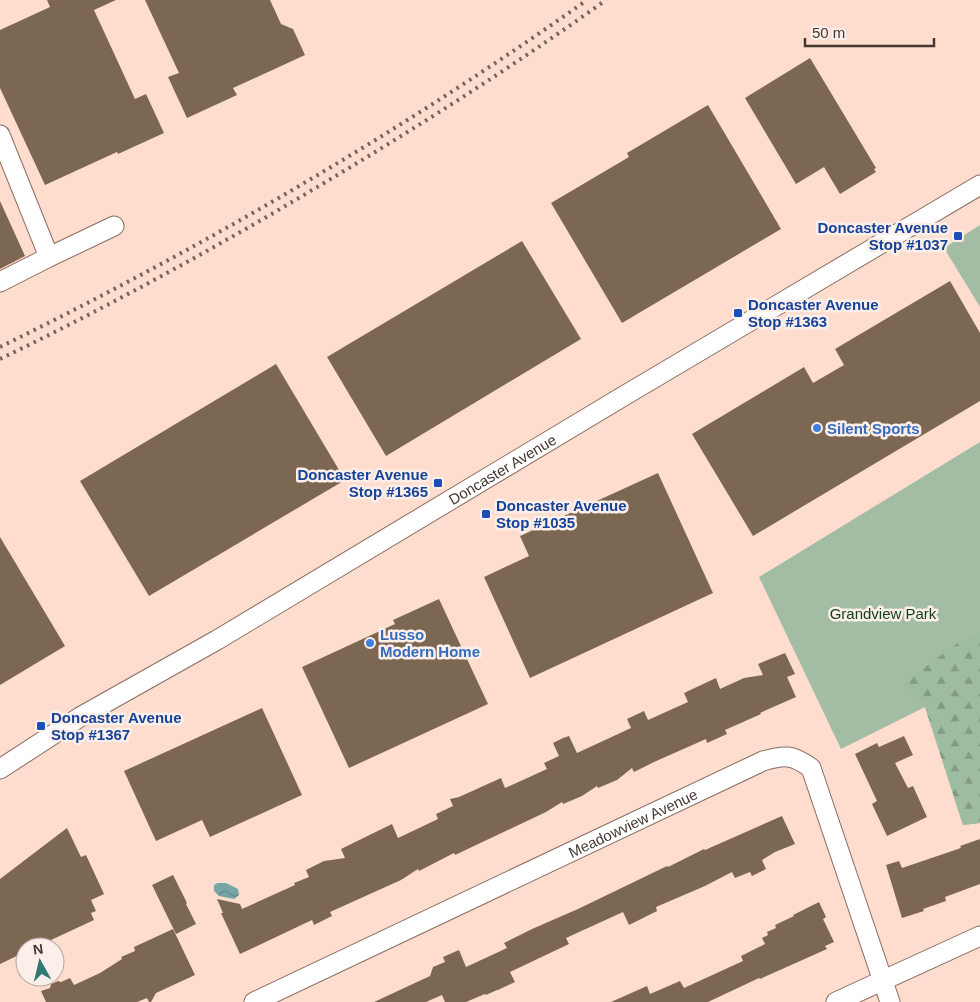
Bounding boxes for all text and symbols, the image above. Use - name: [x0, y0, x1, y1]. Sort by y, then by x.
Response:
- scale bar: [805, 15, 934, 47]
- text: 50 m: [812, 24, 845, 41]
- place label: Doncaster Avenue Stop #1037: [817, 219, 948, 253]
- marker: Doncaster Avenue Stop #1037: [952, 230, 964, 242]
- place label: Doncaster Avenue Stop #1363: [748, 296, 879, 330]
- marker: Doncaster Avenue Stop #1363: [732, 307, 744, 319]
- place label: Silent Sports: [827, 420, 920, 437]
- marker: Silent Sports: [811, 422, 823, 434]
- street label: Doncaster Avenue: [445, 430, 559, 508]
- place label: Doncaster Avenue Stop #1365: [297, 466, 428, 500]
- marker: Doncaster Avenue Stop #1365: [432, 477, 444, 489]
- place label: Doncaster Avenue Stop #1035: [496, 497, 627, 531]
- marker: Doncaster Avenue Stop #1035: [480, 508, 492, 520]
- park label: Grandview Park: [830, 605, 937, 622]
- place label: Lusso Modern Home: [380, 626, 480, 660]
- marker: Lusso Modern Home: [364, 637, 376, 649]
- place label: Doncaster Avenue Stop #1367: [51, 709, 182, 743]
- marker: Doncaster Avenue Stop #1367: [35, 720, 47, 732]
- street label: Meadowview Avenue: [565, 785, 700, 860]
- north arrow: [15, 937, 65, 987]
- text: N: [32, 940, 44, 958]

